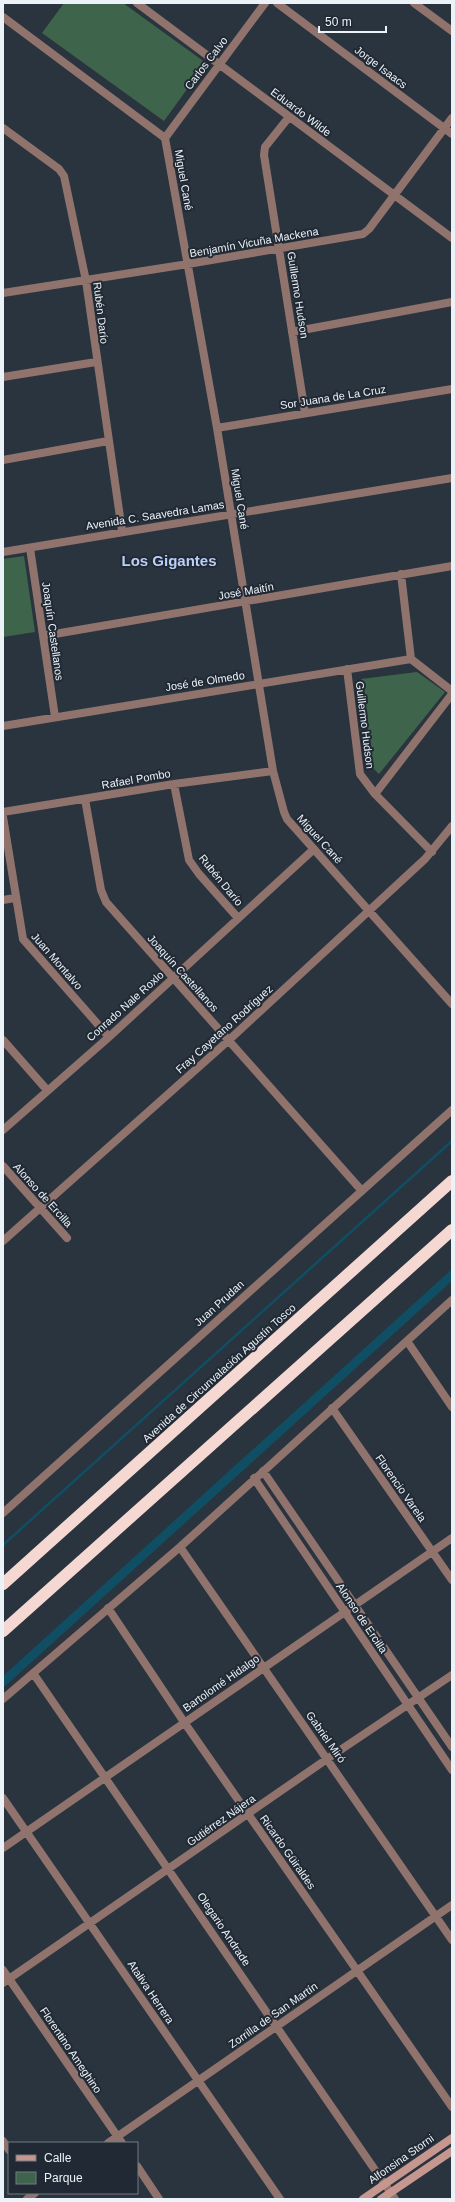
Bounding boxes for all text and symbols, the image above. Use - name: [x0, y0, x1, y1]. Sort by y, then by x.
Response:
- scale bar: [319, 8, 386, 34]
- text: 50 m: [325, 15, 352, 29]
- street label: Carlos Calvo: [182, 34, 230, 92]
- street label: Jorge Isaacs: [352, 43, 410, 91]
- street label: Eduardo Wilde: [269, 85, 333, 139]
- street label: Miguel Cané: [173, 149, 195, 211]
- street label: Benjamín Vicuña Mackena: [189, 225, 320, 259]
- street label: Guillermo Hudson: [285, 251, 311, 339]
- street label: Rubén Darío: [91, 281, 111, 345]
- street label: Sor Juana de La Cruz: [279, 383, 387, 411]
- street label: Miguel Cané: [229, 468, 251, 530]
- street label: Avenida C. Saavedra Lamas: [85, 498, 225, 532]
- district label: Los Gigantes: [121, 552, 217, 569]
- street label: José Maitín: [217, 580, 275, 602]
- street label: Joaquín Castellanos: [40, 581, 66, 682]
- street label: José de Olmedo: [164, 669, 246, 693]
- street label: Guillermo Hudson: [354, 681, 376, 769]
- street label: Rafael Pombo: [101, 767, 171, 791]
- street label: Miguel Cané: [295, 812, 345, 866]
- street label: Rubén Darío: [197, 852, 245, 908]
- street label: Juan Montalvo: [29, 930, 85, 992]
- street label: Joaquín Castellanos: [145, 932, 221, 1014]
- street label: Conrado Nale Roxlo: [84, 968, 166, 1044]
- street label: Fray Cayetano Rodríguez: [173, 982, 275, 1076]
- street label: Alonso de Ercilla: [11, 1161, 75, 1230]
- street label: Juan Prudan: [192, 1278, 246, 1328]
- street label: Avenida de Circunvalación Agustín Tosco: [140, 1301, 298, 1445]
- street label: Florencio Varela: [373, 1452, 429, 1525]
- street label: Alonso de Ercilla: [334, 1581, 390, 1656]
- street label: Bartolomé Hidalgo: [180, 1652, 262, 1714]
- street label: Gabriel Miró: [304, 1709, 348, 1765]
- street label: Gutiérrez Nájera: [185, 1791, 258, 1848]
- street label: Ricardo Güiraldes: [258, 1812, 318, 1892]
- street label: Olegario Andrade: [195, 1890, 253, 1968]
- street label: Ataliva Herrera: [126, 1958, 177, 2026]
- street label: Zorrilla de San Martín: [226, 1980, 320, 2050]
- street label: Florentino Ameghino: [38, 2005, 104, 2095]
- street label: Alfonsina Storni: [366, 2132, 436, 2186]
- legend: [8, 2142, 138, 2194]
- text: Calle: [44, 2151, 72, 2165]
- text: Parque: [44, 2171, 83, 2185]

